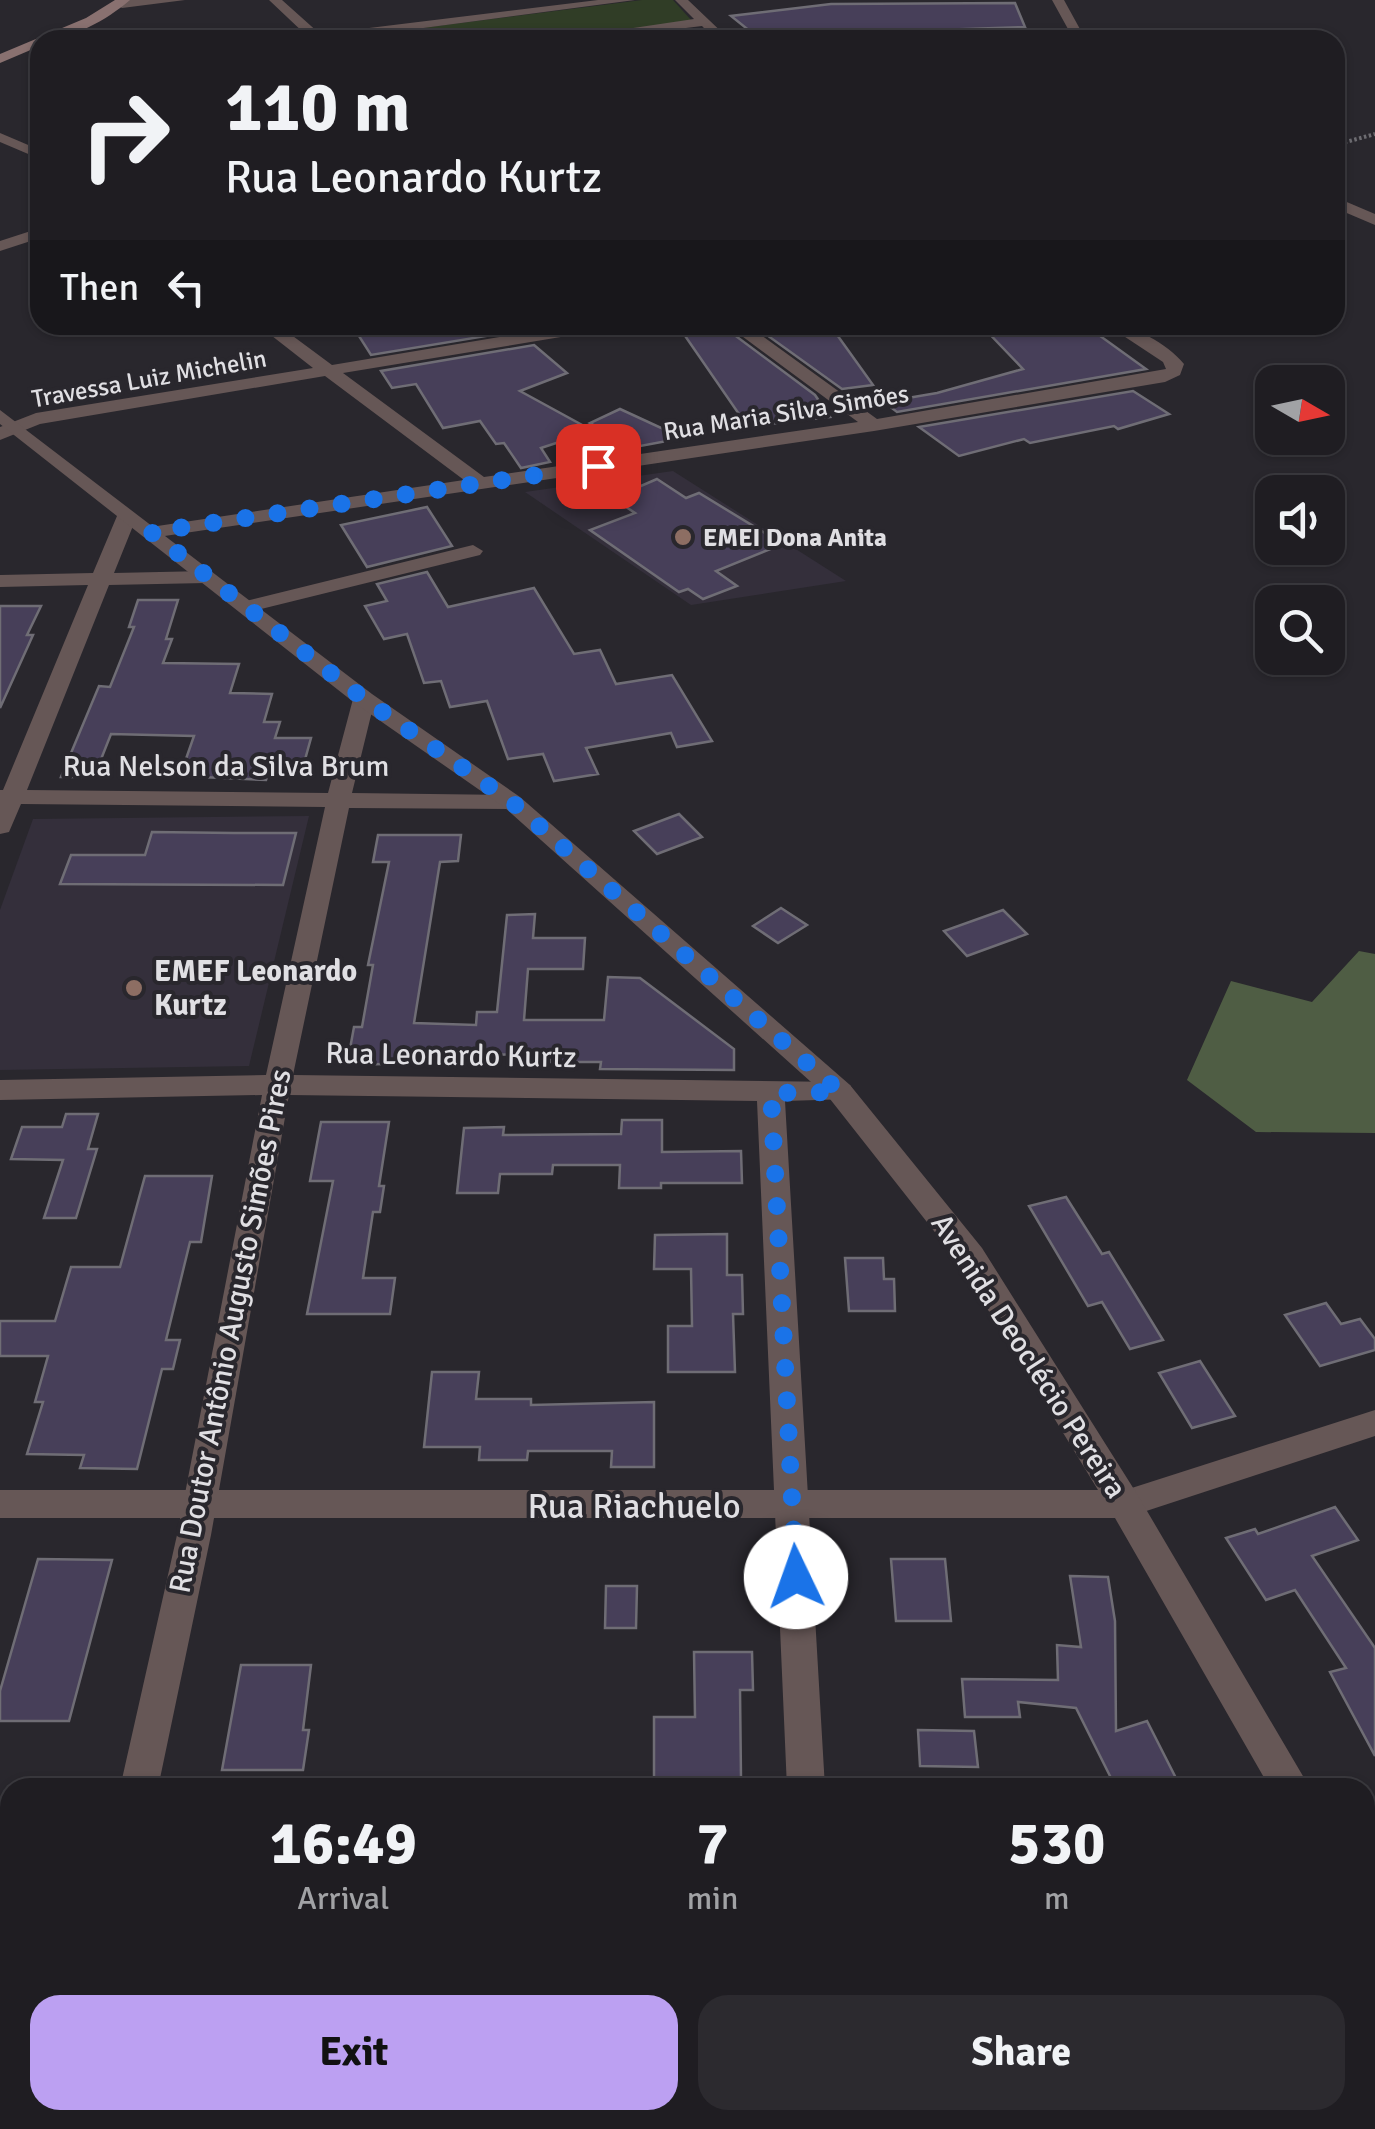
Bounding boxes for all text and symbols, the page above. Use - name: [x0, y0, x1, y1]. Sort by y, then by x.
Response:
- text: 110 m: [225, 64, 410, 150]
- icon: right: [60, 70, 190, 200]
- text: Rua Leonardo Kurtz: [225, 150, 602, 205]
- icon: left: [159, 260, 214, 315]
- text: Then: [60, 264, 139, 311]
- street label: Travessa Luiz Michelin: [29, 343, 269, 414]
- north arrow: [1255, 365, 1345, 455]
- map controls: [1255, 365, 1345, 675]
- street label: Rua Maria Silva Simões: [661, 378, 911, 447]
- pin: [556, 424, 641, 509]
- icon: arrive: [571, 439, 626, 494]
- button: sound: [1255, 475, 1345, 565]
- place label: EMEI Dona Anita: [703, 522, 887, 553]
- marker: EMEI Dona Anita: [672, 526, 694, 548]
- button: search: [1255, 585, 1345, 675]
- street label: Rua Nelson da Silva Brum: [63, 748, 389, 785]
- place label: EMEF Leonardo Kurtz: [154, 953, 357, 1024]
- marker: EMEF Leonardo Kurtz: [123, 977, 145, 999]
- street label: Rua Leonardo Kurtz: [325, 1035, 577, 1076]
- street label: Rua Doutor Antônio Augusto Simões Pires: [161, 1066, 299, 1596]
- street label: Avenida Deoclécio Pereira: [923, 1207, 1134, 1505]
- street label: Rua Riachuelo: [527, 1485, 741, 1528]
- position arrow: [744, 1525, 848, 1629]
- text: 16:49: [270, 1807, 417, 1881]
- text: 7: [696, 1807, 729, 1881]
- text: 530: [1008, 1807, 1105, 1881]
- text: Arrival: [297, 1879, 389, 1918]
- text: min: [687, 1879, 738, 1918]
- text: m: [1044, 1879, 1069, 1918]
- button: Exit: [30, 1995, 678, 2110]
- button: Share: [698, 1995, 1345, 2110]

